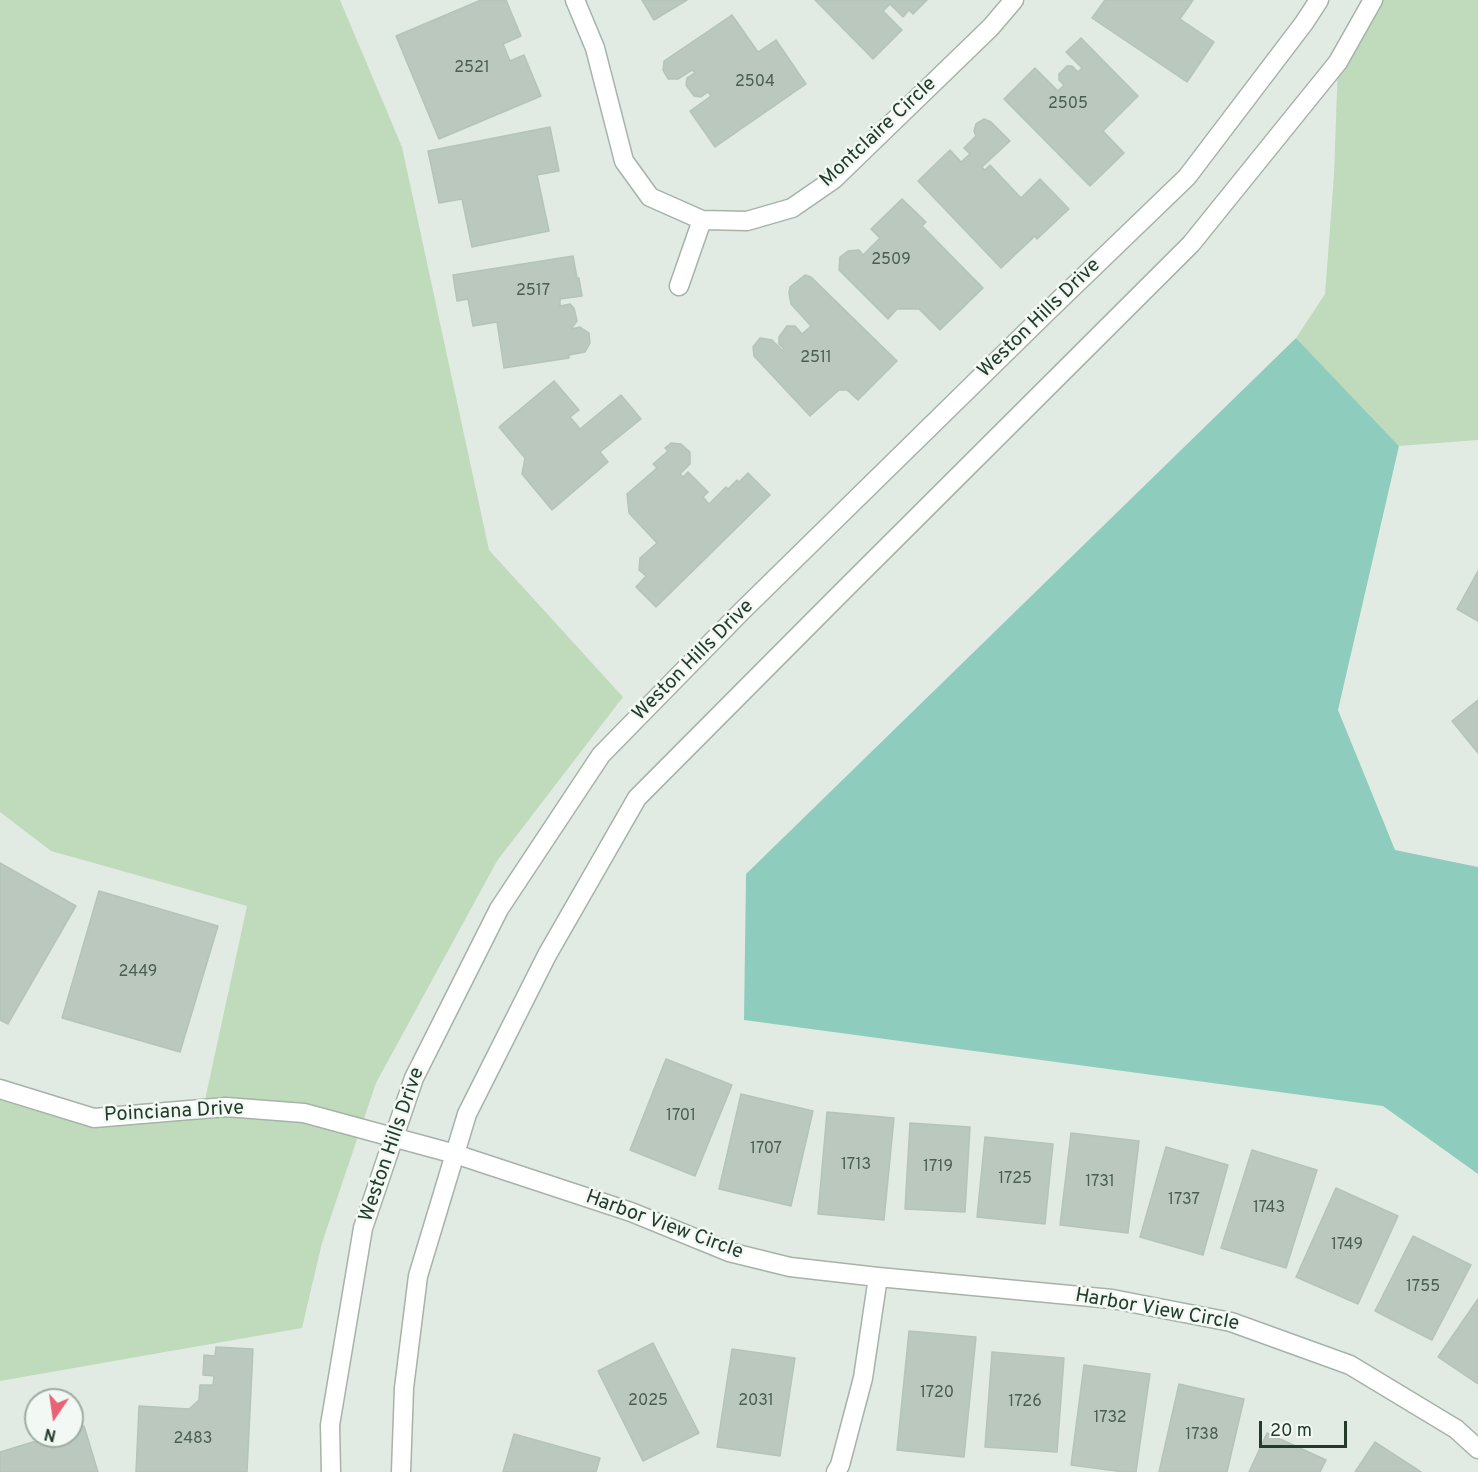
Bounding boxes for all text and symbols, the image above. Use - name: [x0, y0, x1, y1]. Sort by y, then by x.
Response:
- house number: 2521: [454, 59, 490, 79]
- house number: 2504: [735, 73, 775, 93]
- street label: Montclaire Circle: [816, 73, 942, 193]
- house number: 2505: [1048, 95, 1088, 115]
- house number: 2509: [871, 251, 911, 271]
- street label: Weston Hills Drive: [974, 254, 1106, 384]
- house number: 2517: [516, 282, 550, 302]
- house number: 2511: [800, 349, 832, 369]
- street label: Weston Hills Drive: [628, 595, 760, 727]
- house number: 2449: [119, 963, 157, 983]
- street label: Weston Hills Drive: [355, 1065, 431, 1225]
- street label: Poinciana Drive: [103, 1097, 245, 1129]
- house number: 1701: [666, 1107, 696, 1127]
- house number: 1707: [750, 1140, 782, 1160]
- house number: 1713: [841, 1156, 871, 1176]
- house number: 1719: [923, 1158, 953, 1178]
- house number: 1725: [998, 1170, 1032, 1190]
- house number: 1731: [1085, 1173, 1115, 1193]
- street label: Harbor View Circle: [582, 1186, 746, 1266]
- house number: 1737: [1168, 1191, 1200, 1211]
- house number: 1743: [1253, 1199, 1285, 1219]
- house number: 1749: [1331, 1236, 1363, 1256]
- house number: 1755: [1406, 1278, 1440, 1298]
- street label: Harbor View Circle: [1073, 1285, 1241, 1337]
- house number: 1720: [920, 1384, 954, 1404]
- north arrow: [24, 1388, 84, 1448]
- house number: 2025: [628, 1392, 668, 1412]
- house number: 2031: [738, 1392, 774, 1412]
- house number: 1726: [1008, 1393, 1042, 1413]
- house number: 1732: [1093, 1409, 1127, 1429]
- scale bar: [1262, 1409, 1350, 1447]
- text: 20 m: [1270, 1420, 1312, 1443]
- text: N: [43, 1423, 58, 1445]
- house number: 1738: [1185, 1426, 1219, 1446]
- house number: 2483: [174, 1430, 212, 1450]

